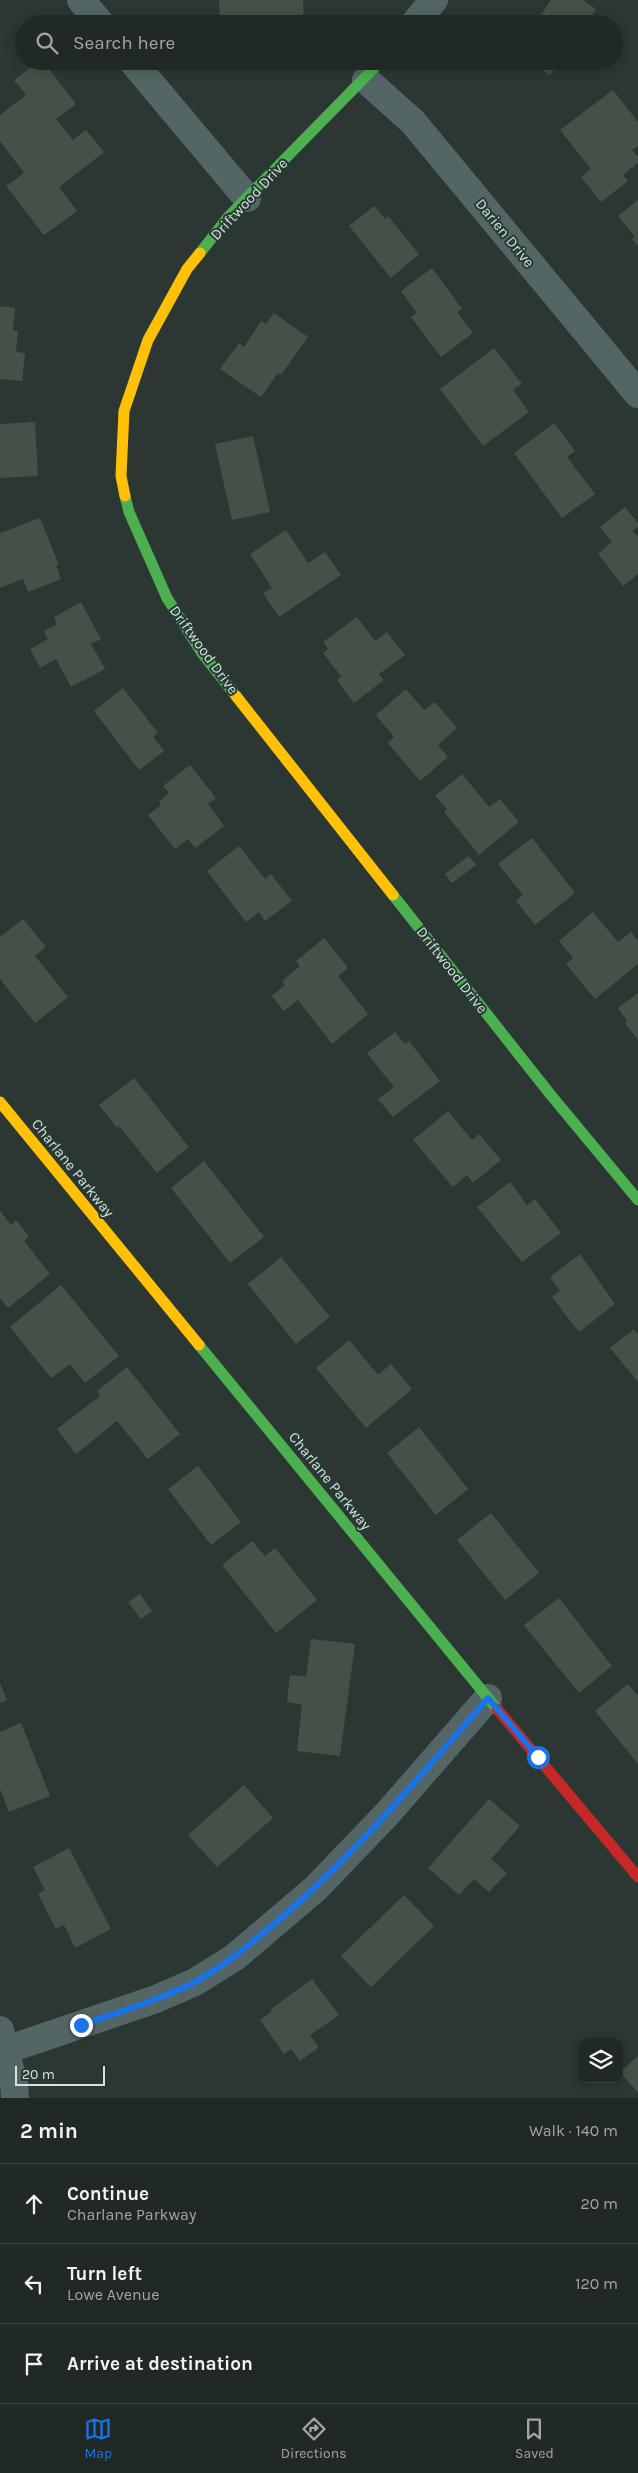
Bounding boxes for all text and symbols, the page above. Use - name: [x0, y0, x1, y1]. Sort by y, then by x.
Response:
- search box: [15, 15, 623, 70]
- icon: search: [33, 29, 61, 57]
- text: Search here: [73, 32, 175, 54]
- street label: Driftwood Drive: [207, 154, 291, 244]
- street label: Darien Drive: [472, 195, 538, 271]
- street label: Driftwood Drive: [166, 602, 242, 698]
- street label: Driftwood Drive: [412, 923, 492, 1017]
- street label: Charlane Parkway: [28, 1115, 118, 1221]
- street label: Charlane Parkway: [285, 1428, 375, 1534]
- route start: [527, 1746, 550, 1769]
- route end: [70, 2014, 93, 2037]
- map controls: [578, 2038, 623, 2083]
- button: layers: [578, 2038, 623, 2083]
- scale bar: [15, 2063, 105, 2086]
- text: 20 m: [22, 2066, 55, 2083]
- text: 2 min: [20, 2119, 78, 2143]
- text: Walk · 140 m: [529, 2121, 618, 2140]
- text: Continue: [67, 2183, 149, 2205]
- icon: ahead: [20, 2190, 48, 2218]
- text: 20 m: [580, 2194, 618, 2213]
- text: Charlane Parkway: [67, 2205, 196, 2224]
- text: Turn left: [67, 2263, 142, 2285]
- icon: left: [20, 2270, 48, 2298]
- text: 120 m: [575, 2274, 618, 2293]
- text: Lowe Avenue: [67, 2285, 160, 2304]
- icon: arrive: [20, 2350, 48, 2378]
- text: Arrive at destination: [67, 2353, 253, 2375]
- tab: Map: [84, 2415, 112, 2462]
- tab: Directions: [281, 2415, 347, 2462]
- tab: Saved: [515, 2415, 554, 2462]

